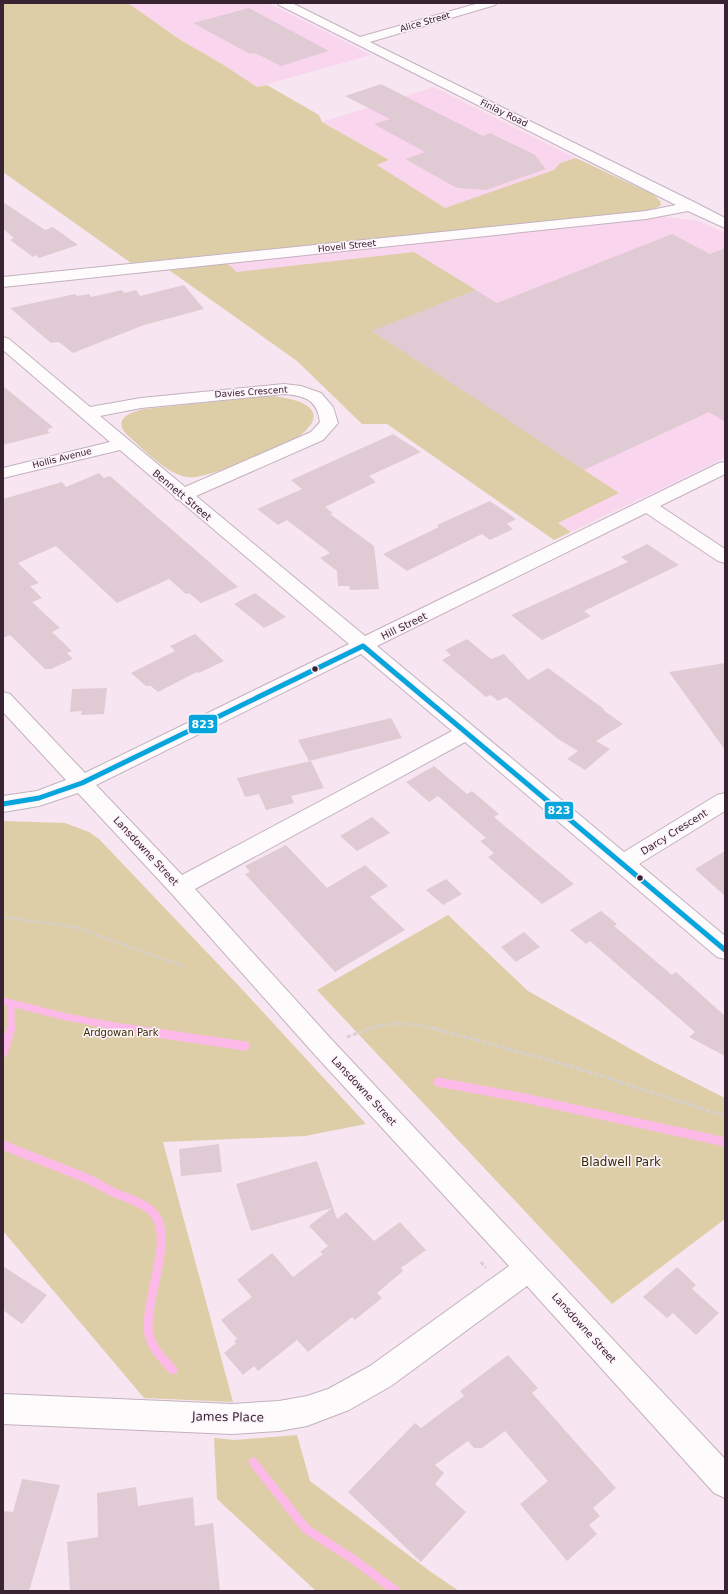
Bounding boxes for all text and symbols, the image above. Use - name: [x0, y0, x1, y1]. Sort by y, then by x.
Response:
- street label: Alice Street: [399, 10, 452, 34]
- street label: Finlay Road: [479, 97, 529, 129]
- street label: Hovell Street: [317, 238, 377, 254]
- street label: Davies Crescent: [214, 384, 288, 400]
- street label: Hollis Avenue: [31, 446, 93, 470]
- street label: Bennett Street: [150, 467, 214, 523]
- street label: Hill Street: [379, 610, 429, 642]
- unlabelled marker: [310, 664, 320, 674]
- line badge: 823: [188, 714, 218, 734]
- text: 823: [192, 718, 214, 731]
- line badge: 823: [544, 801, 574, 820]
- text: 823: [548, 804, 570, 817]
- street label: Darcy Crescent: [639, 807, 709, 857]
- street label: Lansdowne Street: [111, 814, 181, 888]
- unlabelled marker: [635, 873, 645, 883]
- park label: Ardgowan Park: [83, 1027, 159, 1038]
- street label: Lansdowne Street: [329, 1054, 399, 1128]
- park label: Bladwell Park: [581, 1155, 661, 1169]
- street label: Lansdowne Street: [550, 1291, 618, 1365]
- street label: James Place: [191, 1409, 264, 1425]

